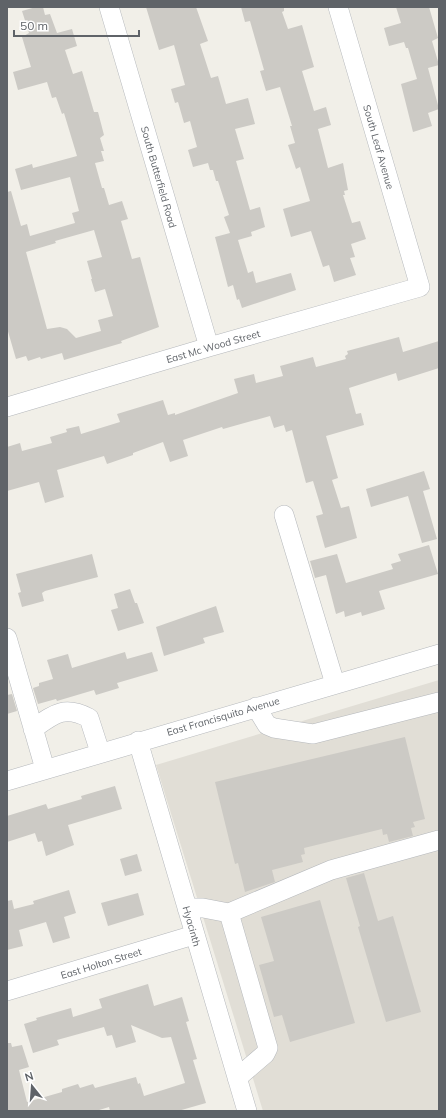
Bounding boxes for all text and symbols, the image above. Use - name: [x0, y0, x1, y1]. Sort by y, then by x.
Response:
- scale bar: [14, 12, 139, 38]
- text: 50 m: [20, 18, 48, 33]
- street label: South Leaf Avenue: [360, 103, 397, 191]
- street label: South Butterfield Road: [138, 125, 179, 229]
- street label: East Mc Wood Street: [165, 327, 262, 366]
- street label: East Francisquito Avenue: [165, 694, 281, 739]
- street label: Hyacinth: [180, 904, 204, 948]
- street label: East Holton Street: [59, 945, 144, 982]
- north arrow: [12, 1066, 52, 1106]
- text: N: [23, 1069, 35, 1084]

